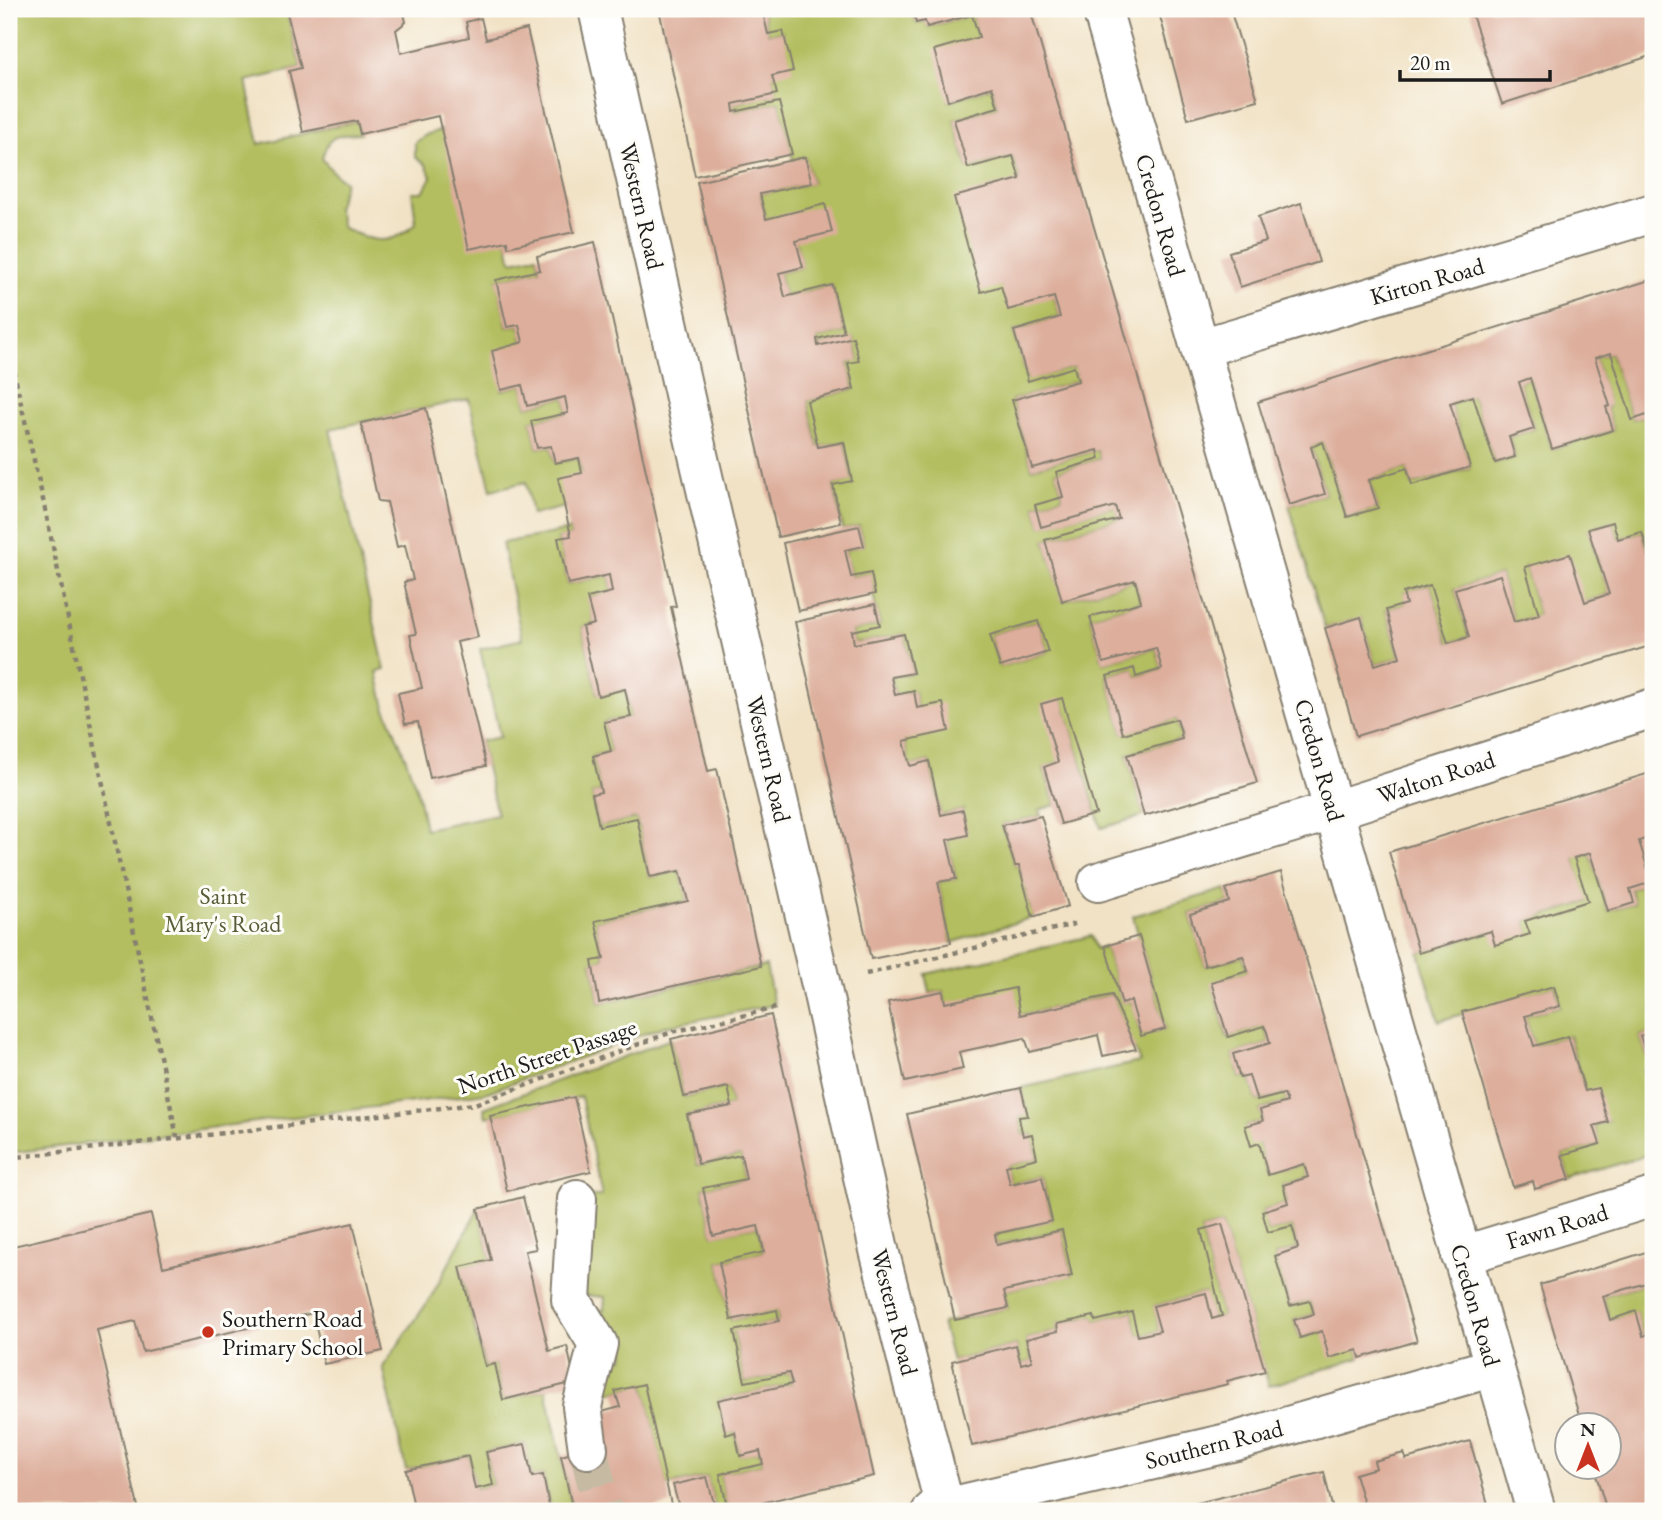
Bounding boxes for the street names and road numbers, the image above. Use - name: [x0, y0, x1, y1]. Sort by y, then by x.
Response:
- street label: Western Road: [612, 140, 672, 273]
- street label: Credon Road: [1129, 150, 1193, 281]
- street label: Kirton Road: [1366, 250, 1488, 312]
- street label: Western Road: [739, 693, 799, 826]
- street label: Credon Road: [1288, 695, 1352, 826]
- street label: Walton Road: [1373, 743, 1500, 811]
- street label: North Street Passage: [453, 1011, 641, 1101]
- street label: Fawn Road: [1502, 1196, 1612, 1256]
- street label: Credon Road: [1444, 1240, 1508, 1371]
- street label: Western Road: [864, 1246, 926, 1379]
- street label: Southern Road: [1142, 1412, 1287, 1476]

